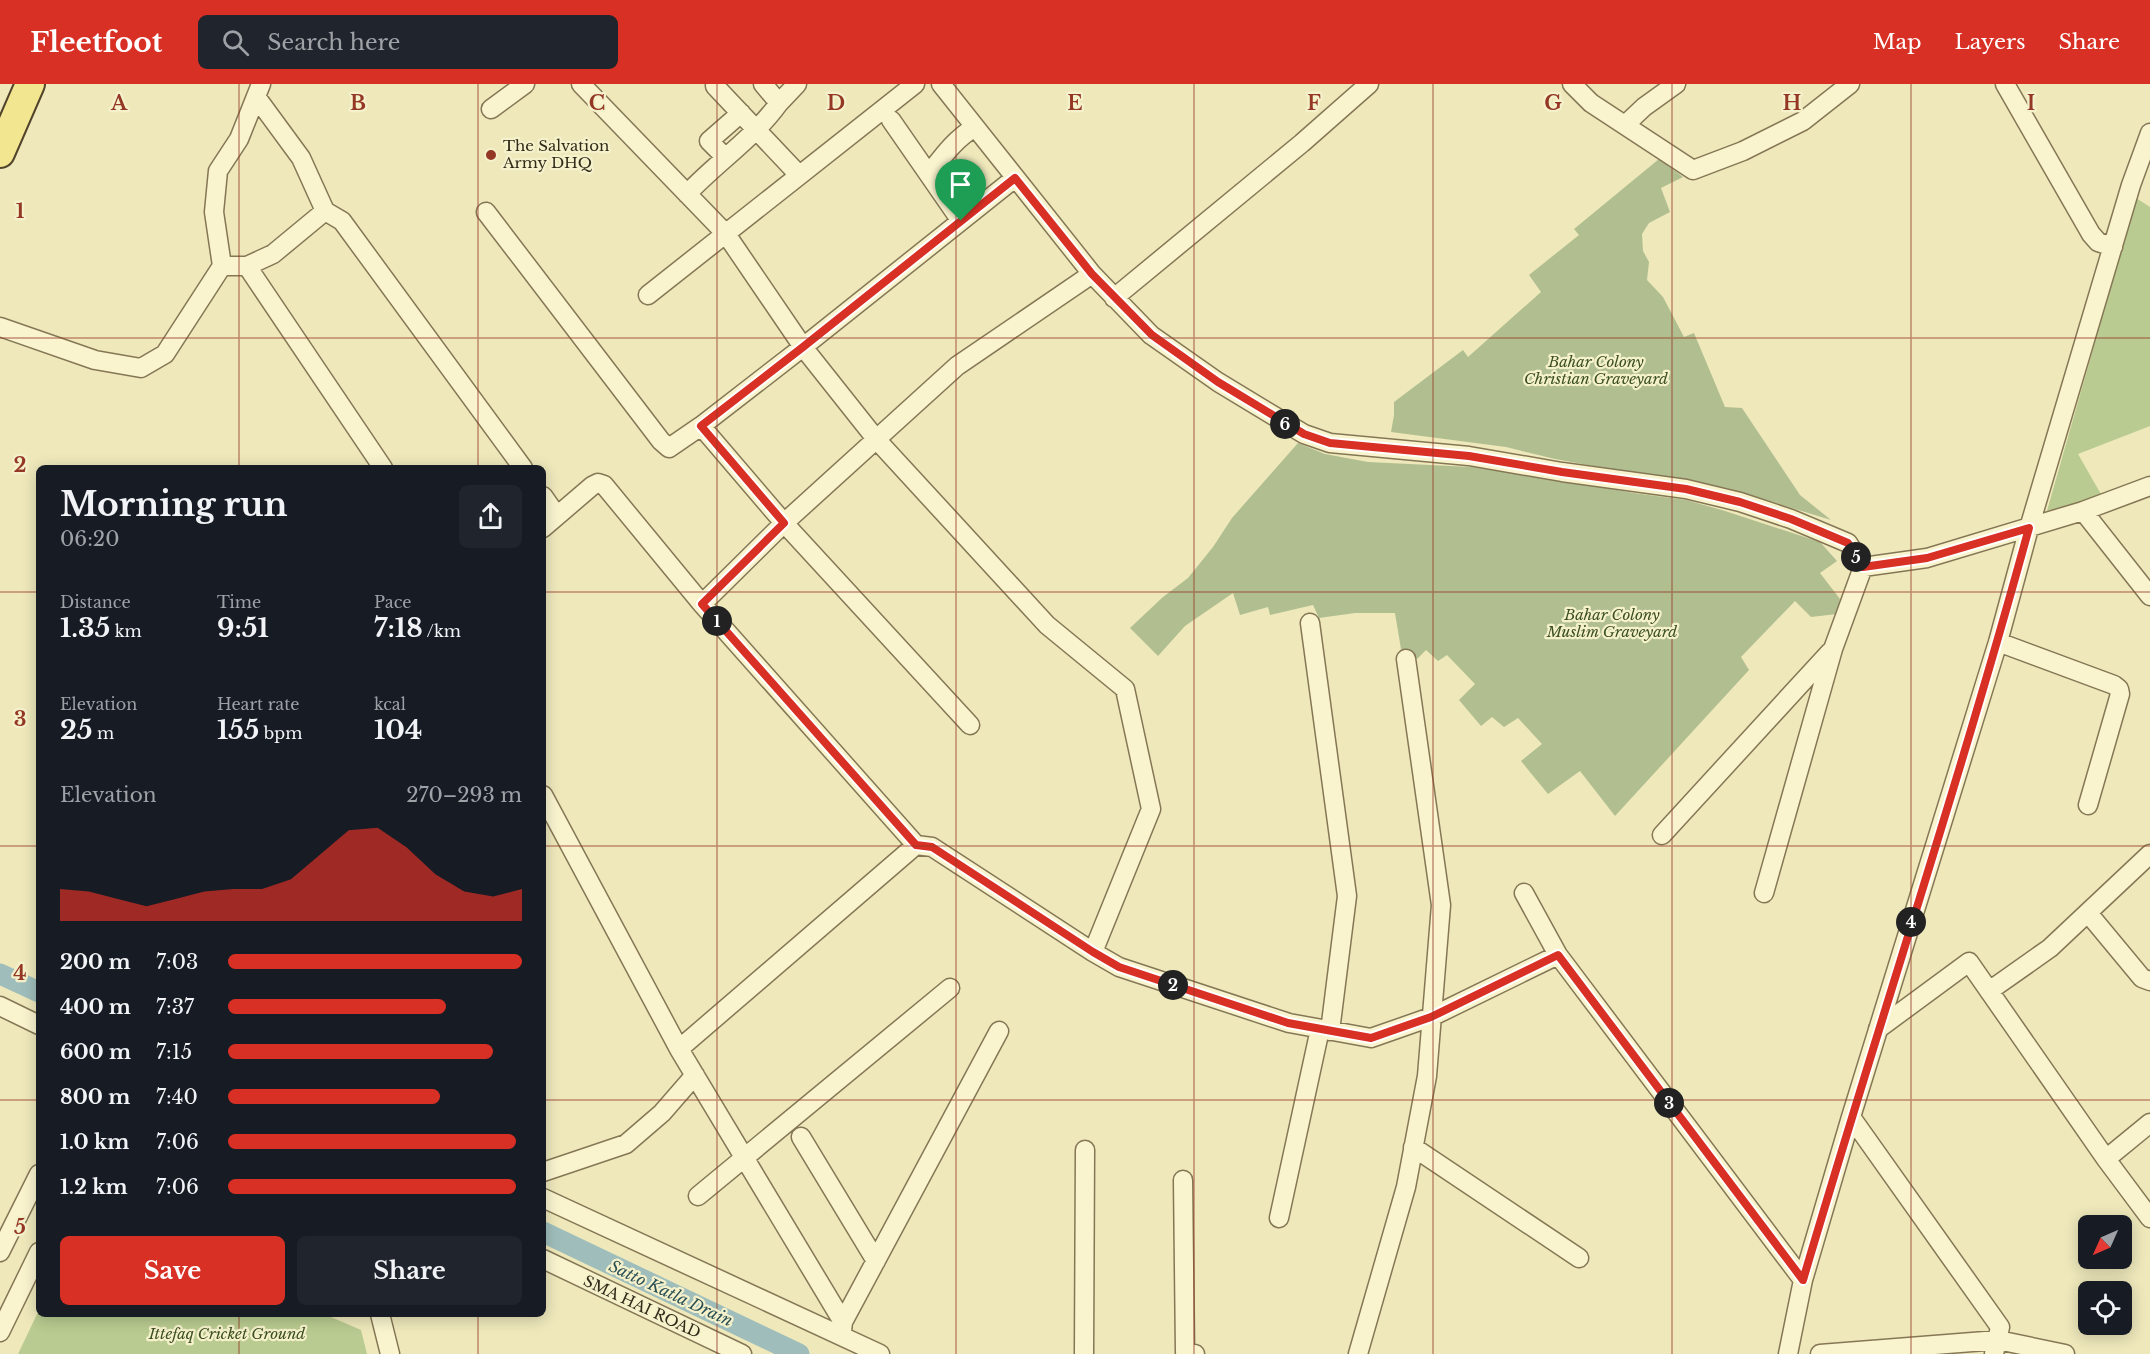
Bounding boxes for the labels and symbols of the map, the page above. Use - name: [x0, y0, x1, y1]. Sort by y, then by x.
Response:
- text: A: [110, 91, 128, 115]
- text: B: [350, 91, 366, 115]
- text: C: [589, 91, 605, 115]
- text: D: [827, 91, 845, 115]
- text: E: [1067, 91, 1083, 115]
- text: F: [1307, 91, 1321, 115]
- text: G: [1544, 91, 1562, 115]
- text: H: [1783, 91, 1802, 115]
- text: I: [2027, 91, 2035, 115]
- place label: The Salvation Army DHQ: [502, 136, 609, 172]
- marker: The Salvation Army DHQ: [484, 148, 498, 162]
- pin: [935, 159, 986, 221]
- text: 1: [16, 199, 25, 223]
- park label: Bahar Colony Christian Graveyard: [1524, 352, 1668, 388]
- pin: 6: [1270, 409, 1300, 439]
- text: 2: [13, 453, 27, 477]
- pin: 5: [1841, 542, 1871, 572]
- park label: Bahar Colony Muslim Graveyard: [1546, 605, 1677, 641]
- pin: 1: [702, 606, 732, 636]
- text: 3: [14, 707, 26, 731]
- pin: 4: [1896, 907, 1926, 937]
- text: 4: [13, 961, 27, 985]
- pin: 2: [1158, 970, 1188, 1000]
- pin: 3: [1654, 1088, 1684, 1118]
- text: 5: [14, 1215, 26, 1239]
- north arrow: [2078, 1215, 2132, 1269]
- water label: Satto Katla Drain: [606, 1256, 736, 1330]
- street label: SMA HAI ROAD: [580, 1271, 704, 1342]
- park label: Ittefaq Cricket Ground: [148, 1324, 305, 1343]

